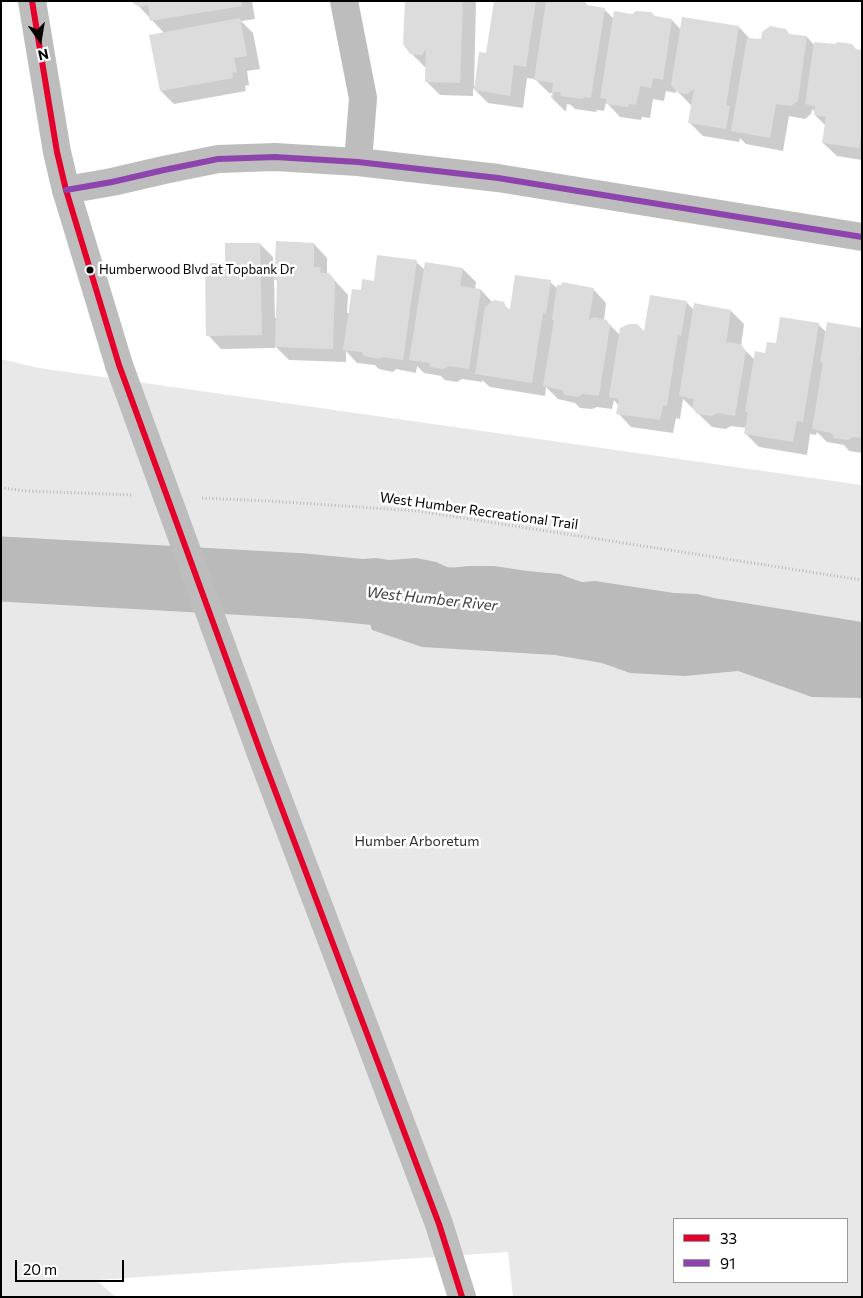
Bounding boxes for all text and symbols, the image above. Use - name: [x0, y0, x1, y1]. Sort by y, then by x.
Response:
- north arrow: [15, 15, 65, 65]
- text: N: [36, 46, 51, 65]
- place label: Humberwood Blvd at Topbank Dr: [99, 262, 295, 278]
- marker: Humberwood Blvd at Topbank Dr: [85, 265, 95, 275]
- street label: West Humber Recreational Trail: [379, 489, 579, 533]
- water label: West Humber River: [366, 583, 498, 615]
- park label: Humber Arboretum: [355, 833, 479, 849]
- legend: [673, 1218, 848, 1283]
- text: 33: [720, 1229, 737, 1247]
- scale bar: [18, 1250, 126, 1282]
- text: 91: [720, 1254, 736, 1272]
- text: 20 m: [23, 1260, 57, 1278]

